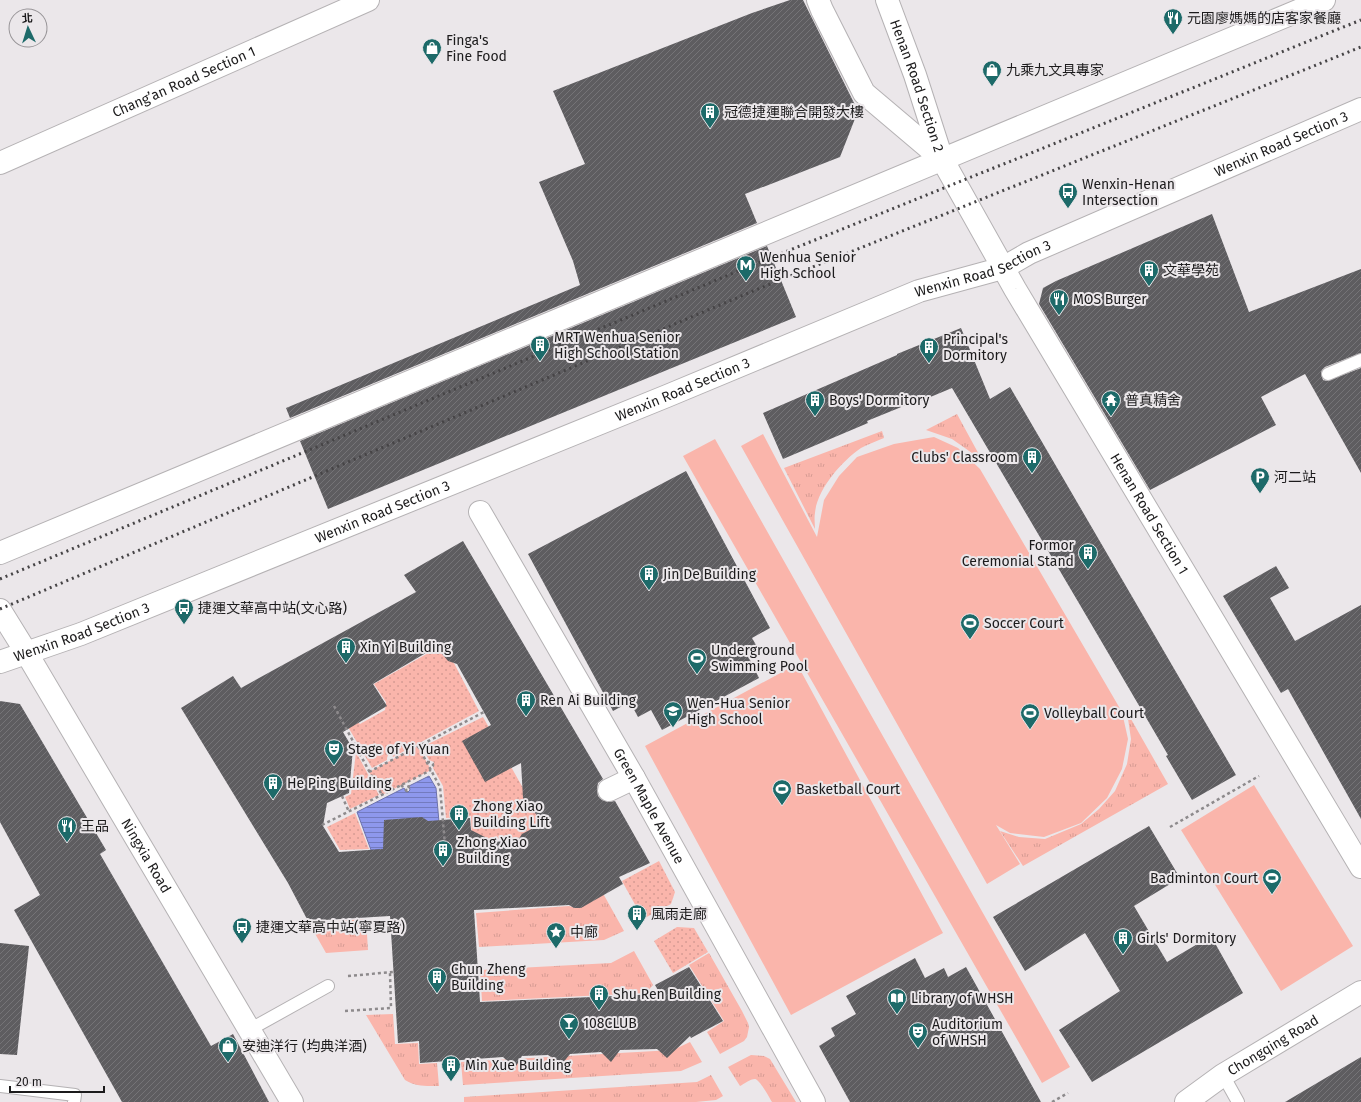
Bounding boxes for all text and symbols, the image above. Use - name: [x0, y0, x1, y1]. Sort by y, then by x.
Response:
- restaurant icon: 元園廖媽媽的店客家餐廳: [1162, 7, 1184, 35]
- north arrow: [8, 8, 48, 48]
- place label: 元園廖媽媽的店客家餐廳: [1187, 10, 1341, 27]
- text: 北: [21, 12, 33, 25]
- street label: Henan Road Section 2: [886, 17, 947, 154]
- place label: Finga's Fine Food: [446, 32, 507, 65]
- shop icon: Finga's Fine Food: [421, 37, 443, 65]
- street label: Chang’an Road Section 1: [110, 43, 258, 121]
- shop icon: 九乘九文具專家: [981, 59, 1003, 87]
- place label: 九乘九文具專家: [1006, 62, 1104, 79]
- building icon: 冠德捷運聯合開發大樓: [699, 101, 721, 129]
- place label: 冠德捷運聯合開發大樓: [724, 104, 864, 121]
- street label: Wenxin Road Section 3: [1212, 108, 1351, 181]
- place label: Wenxin-Henan Intersection: [1082, 176, 1175, 209]
- bus stop icon: Wenxin-Henan Intersection: [1057, 181, 1079, 209]
- street label: Wenxin Road Section 3: [913, 237, 1053, 301]
- place label: Wenhua Senior High School: [760, 249, 857, 282]
- metro station icon: Wenhua Senior High School: [735, 254, 757, 282]
- building icon: 文華學苑: [1138, 259, 1160, 287]
- place label: 文華學苑: [1163, 262, 1219, 279]
- restaurant icon: MOS Burger: [1048, 288, 1070, 316]
- place label: MOS Burger: [1073, 291, 1147, 308]
- place label: MRT Wenhua Senior High School Station: [554, 329, 681, 362]
- place label: Principal's Dormitory: [943, 331, 1009, 364]
- building icon: MRT Wenhua Senior High School Station: [529, 334, 551, 362]
- building icon: Principal's Dormitory: [918, 336, 940, 364]
- street label: Wenxin Road Section 3: [613, 354, 753, 425]
- building icon: Boys' Dormitory: [804, 389, 826, 417]
- temple icon: 普真精舍: [1100, 389, 1122, 417]
- place label: Boys' Dormitory: [829, 392, 929, 409]
- place label: 普真精舍: [1125, 392, 1181, 409]
- building icon: Clubs' Classroom: [1021, 446, 1043, 474]
- place label: Clubs' Classroom: [911, 449, 1018, 466]
- street label: Henan Road Section 1: [1106, 450, 1192, 578]
- parking icon: 河二站: [1249, 466, 1271, 494]
- place label: 河二站: [1274, 469, 1316, 486]
- street label: Wenxin Road Section 3: [313, 477, 453, 547]
- place label: Formor Ceremonial Stand: [962, 537, 1075, 570]
- building icon: Formor Ceremonial Stand: [1077, 542, 1099, 570]
- building icon: Jin De Building: [638, 563, 660, 591]
- place label: Jin De Building: [663, 566, 757, 583]
- bus stop icon: 捷運文華高中站(文心路): [173, 597, 195, 625]
- street label: Wenxin Road Section 3: [11, 599, 152, 666]
- place label: 捷運文華高中站(文心路): [198, 600, 347, 617]
- sports icon: Soccer Court: [959, 612, 981, 640]
- place label: Soccer Court: [984, 615, 1065, 632]
- building icon: Xin Yi Building: [335, 636, 357, 664]
- place label: Xin Yi Building: [360, 639, 452, 656]
- place label: Underground Swimming Pool: [711, 642, 808, 675]
- sports icon: Underground Swimming Pool: [686, 647, 708, 675]
- building icon: Ren Ai Building: [515, 689, 537, 717]
- place label: Ren Ai Building: [540, 692, 637, 709]
- place label: Wen-Hua Senior High School: [687, 695, 790, 728]
- school or university icon: Wen-Hua Senior High School: [662, 700, 684, 728]
- sports icon: Volleyball Court: [1019, 702, 1041, 730]
- place label: Volleyball Court: [1044, 705, 1145, 722]
- theatre icon: Stage of Yi Yuan: [323, 738, 345, 766]
- place label: Stage of Yi Yuan: [348, 741, 449, 758]
- street label: Green Maple Avenue: [610, 745, 688, 867]
- building icon: He Ping Building: [262, 772, 284, 800]
- place label: He Ping Building: [287, 775, 392, 792]
- sports icon: Basketball Court: [771, 778, 793, 806]
- place label: Basketball Court: [796, 781, 901, 798]
- place label: Zhong Xiao Building Lift: [473, 798, 551, 831]
- building icon: Zhong Xiao Building Lift: [448, 803, 470, 831]
- restaurant icon: 王品: [56, 815, 78, 843]
- street label: Ningxia Road: [117, 816, 175, 896]
- place label: 王品: [81, 818, 109, 835]
- place label: Zhong Xiao Building: [457, 834, 527, 867]
- building icon: Zhong Xiao Building: [432, 839, 454, 867]
- sports icon: Badminton Court: [1261, 867, 1283, 895]
- place label: Badminton Court: [1150, 870, 1259, 887]
- building icon: 風雨走廊: [626, 903, 648, 931]
- place label: 風雨走廊: [651, 906, 707, 923]
- bus stop icon: 捷運文華高中站(寧夏路): [231, 916, 253, 944]
- place label: 捷運文華高中站(寧夏路): [256, 919, 405, 936]
- place icon: 中廊: [545, 921, 567, 949]
- place label: 中廊: [570, 924, 598, 941]
- building icon: Girls' Dormitory: [1112, 927, 1134, 955]
- place label: Girls' Dormitory: [1137, 930, 1236, 947]
- place label: Chun Zheng Building: [451, 961, 526, 994]
- building icon: Chun Zheng Building: [426, 966, 448, 994]
- building icon: Shu Ren Building: [588, 983, 610, 1011]
- place label: Shu Ren Building: [613, 986, 722, 1003]
- library icon: Library of WHSH: [886, 987, 908, 1015]
- place label: Library of WHSH: [911, 990, 1014, 1007]
- bar icon: 108CLUB: [558, 1012, 580, 1040]
- street label: Chongqing Road: [1225, 1012, 1322, 1079]
- place label: 108CLUB: [583, 1015, 637, 1032]
- place label: Auditorium of WHSH: [932, 1016, 1003, 1049]
- theatre icon: Auditorium of WHSH: [907, 1021, 929, 1049]
- shop icon: 安迪洋行 (均典洋酒): [217, 1035, 239, 1063]
- place label: 安迪洋行 (均典洋酒): [242, 1038, 367, 1055]
- building icon: Min Xue Building: [440, 1054, 462, 1082]
- place label: Min Xue Building: [465, 1057, 572, 1074]
- scale bar: [10, 1068, 104, 1094]
- text: 20 m: [16, 1075, 42, 1089]

